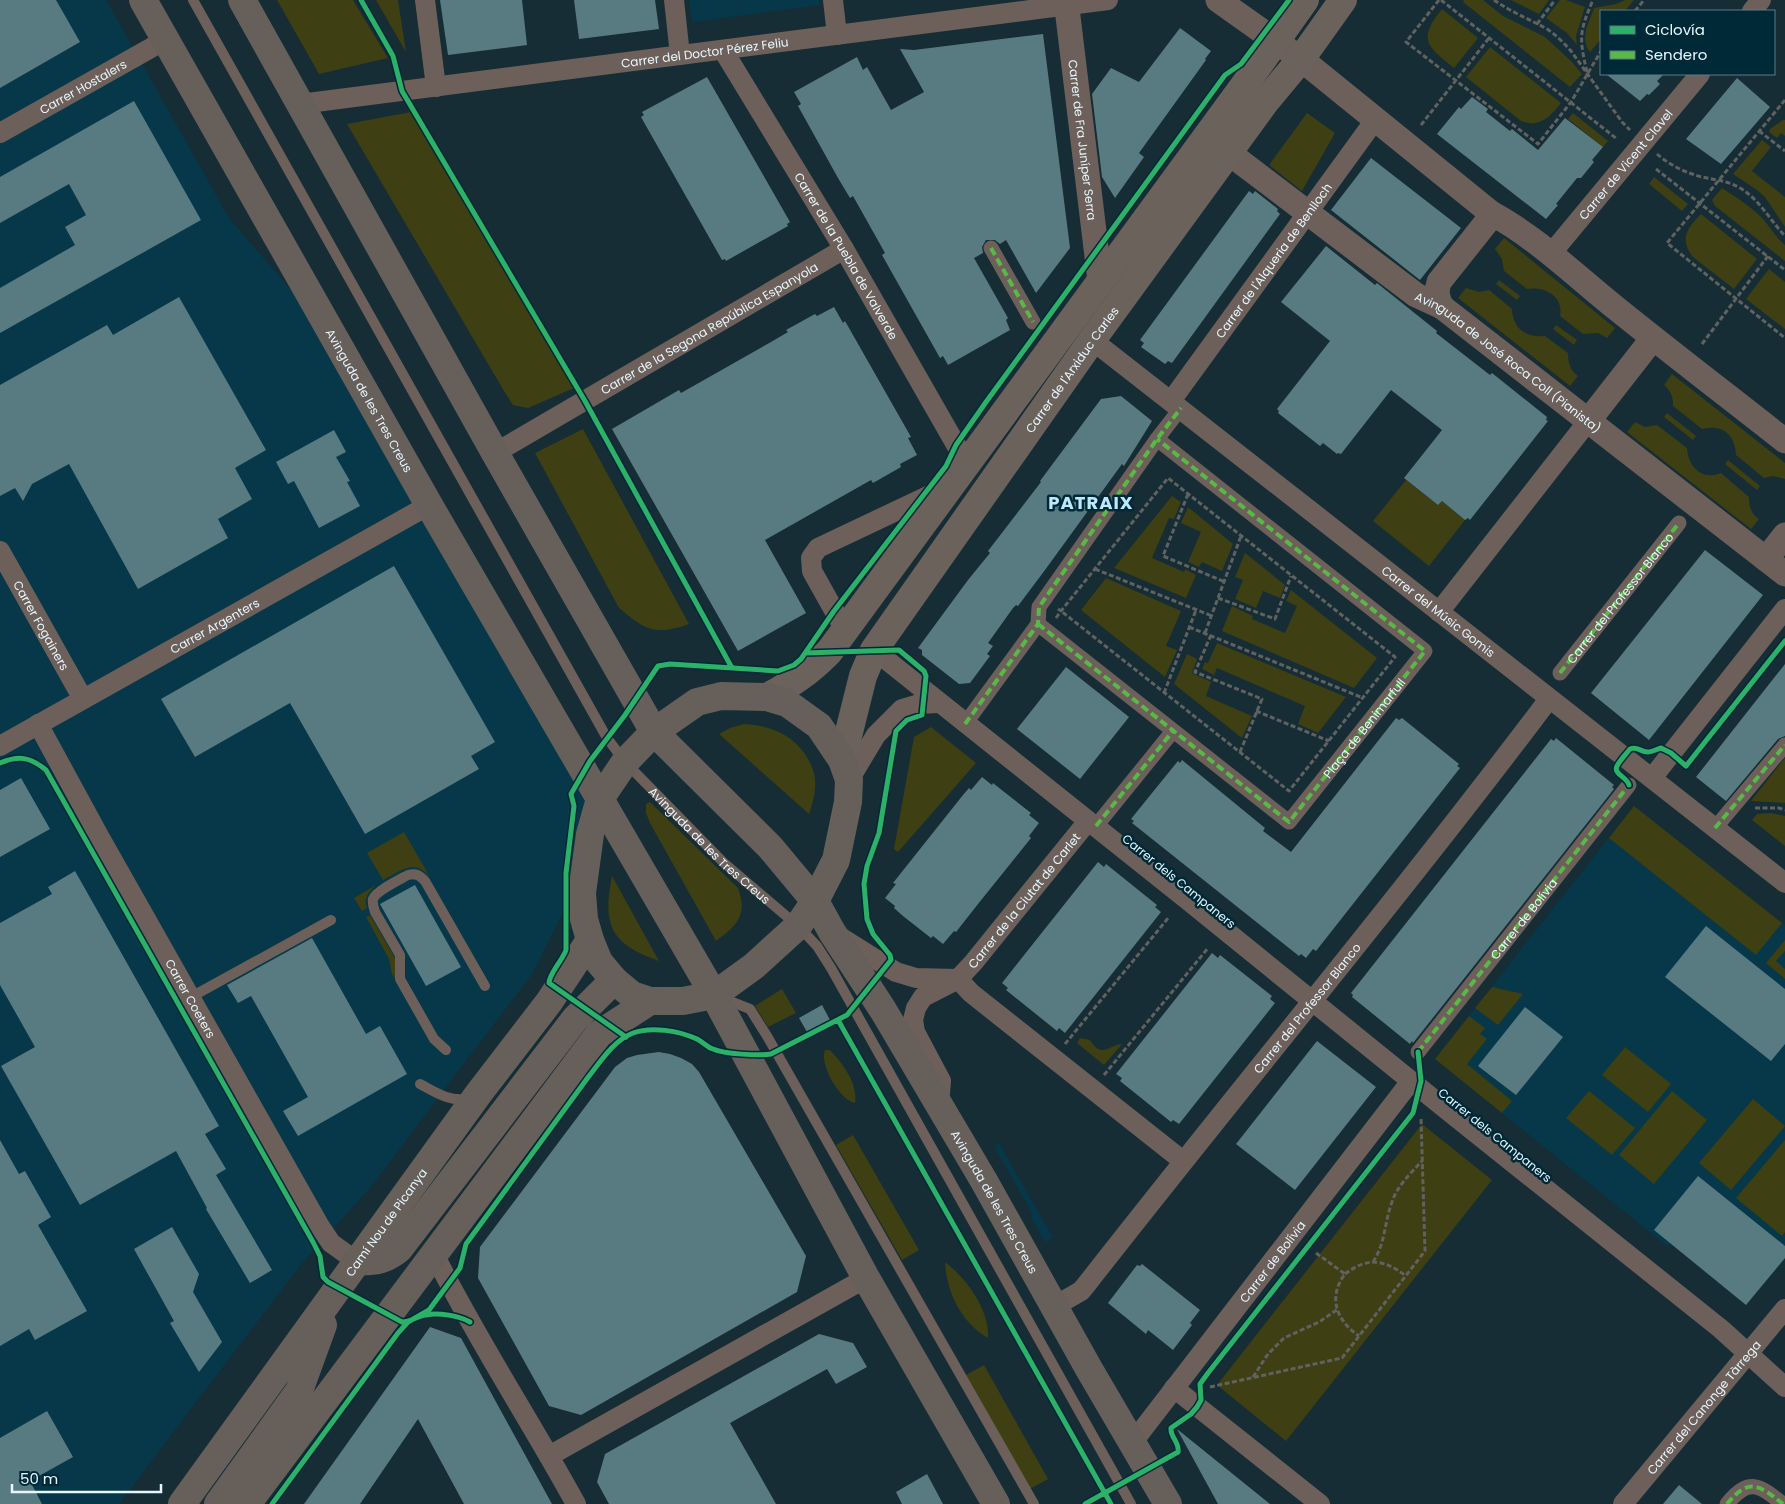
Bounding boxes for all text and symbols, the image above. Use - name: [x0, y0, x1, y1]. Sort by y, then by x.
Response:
- legend: [1600, 10, 1775, 75]
- text: Ciclovía: [1645, 19, 1705, 40]
- street label: Carrer del Doctor Pérez Feliu: [620, 33, 789, 71]
- text: Sendero: [1645, 44, 1707, 65]
- street label: Carrer Hostalers: [36, 55, 129, 118]
- street label: Carrer de Fra Juníper Serra: [1065, 59, 1101, 221]
- street label: Carrer de Vicent Clavel: [1574, 105, 1676, 223]
- street label: Carrer de la Puebla de Valverde: [791, 169, 902, 342]
- street label: Carrer de l'Alqueria de Benlloch: [1211, 179, 1335, 341]
- street label: Carrer de la Segona República Espanyola: [597, 258, 821, 398]
- street label: Avinguda de José Roca Coll (Pianista): [1412, 287, 1605, 436]
- street label: Carrer de l'Arxiduc Carles: [1021, 303, 1122, 436]
- street label: Avinguda de les Tres Creus: [322, 325, 417, 475]
- district label: PATRAIX: [1048, 490, 1134, 515]
- street label: Carrer del Professor Blanco: [1562, 528, 1677, 667]
- street label: Carrer del Músic Gomis: [1378, 561, 1499, 661]
- street label: Carrer Fogainers: [10, 577, 74, 673]
- street label: Carrer Argenters: [167, 594, 262, 657]
- street label: Plaça de Benimarfull: [1319, 674, 1409, 781]
- street label: Avinguda de les Tres Creus: [645, 783, 774, 907]
- street label: Carrer de la Ciutat de Carlet: [964, 829, 1084, 972]
- street label: Carrer dels Campaners: [1119, 830, 1239, 932]
- street label: Carrer de Bolívia: [1486, 874, 1561, 963]
- street label: Carrer del Professor Blanco: [1249, 939, 1364, 1077]
- street label: Carrer Coeters: [162, 956, 220, 1041]
- street label: Carrer dels Campaners: [1435, 1084, 1555, 1186]
- street label: Avinguda de les Tres Creus: [947, 1127, 1042, 1276]
- street label: Camí Nou de Picanya: [341, 1164, 431, 1279]
- street label: Carrer de Bolívia: [1235, 1217, 1309, 1306]
- street label: Carrer del Canonge Tàrrega: [1643, 1336, 1764, 1478]
- scale bar: [12, 1462, 161, 1494]
- text: 50 m: [20, 1468, 58, 1489]

